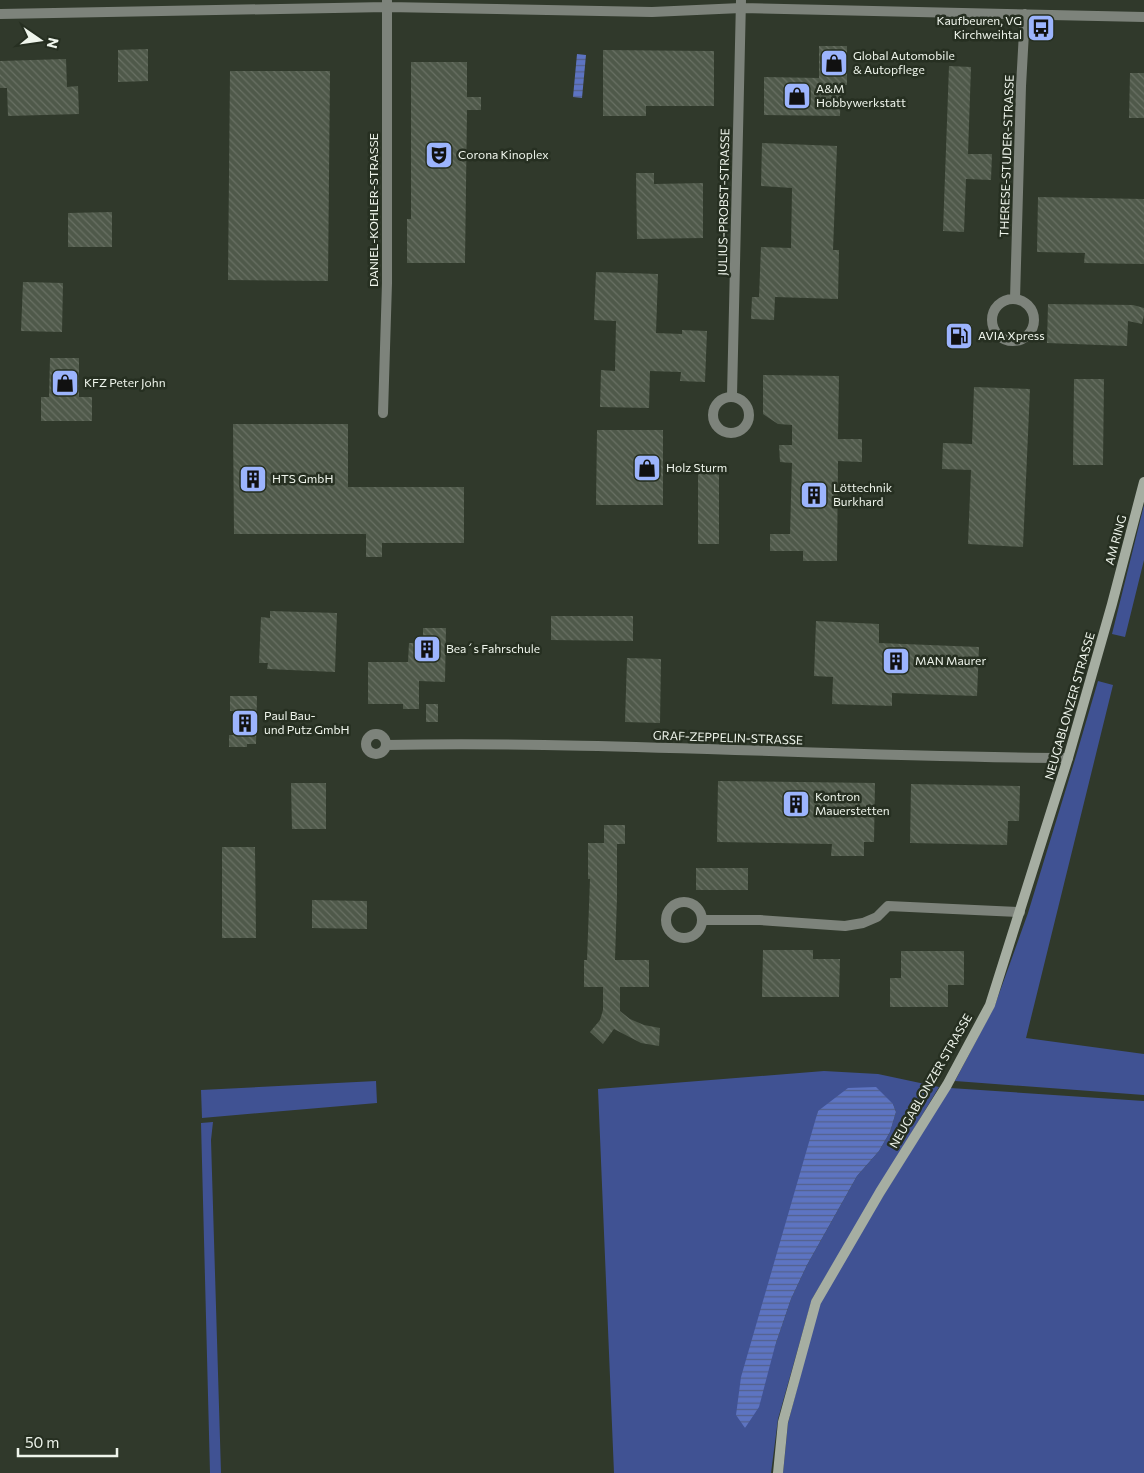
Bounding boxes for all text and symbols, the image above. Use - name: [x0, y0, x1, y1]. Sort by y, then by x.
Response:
- place label: Kaufbeuren, VG Kirchweihtal: [936, 13, 1022, 41]
- bus stop icon: Kaufbeuren, VG Kirchweihtal: [1026, 13, 1056, 43]
- north arrow: [15, 15, 65, 65]
- text: N: [44, 36, 63, 50]
- shop icon: Global Automobile & Autopflege: [819, 48, 849, 78]
- place label: Global Automobile & Autopflege: [853, 48, 955, 76]
- street label: THERESE-STUDER-STRASSE: [996, 74, 1016, 238]
- shop icon: A&M Hobbywerkstatt: [782, 81, 812, 111]
- place label: A&M Hobbywerkstatt: [816, 81, 906, 109]
- street label: JULIUS-PROBST-STRASSE: [715, 128, 732, 276]
- street label: DANIEL-KOHLER-STRASSE: [366, 133, 380, 287]
- theatre icon: Corona Kinoplex: [424, 140, 454, 170]
- place label: Corona Kinoplex: [458, 147, 549, 161]
- fuel station icon: AVIA Xpress: [944, 321, 974, 351]
- place label: AVIA Xpress: [978, 328, 1045, 342]
- shop icon: KFZ Peter John: [50, 368, 80, 398]
- place label: KFZ Peter John: [84, 375, 166, 390]
- shop icon: Holz Sturm: [632, 453, 662, 483]
- place label: Holz Sturm: [666, 460, 727, 474]
- building icon: HTS GmbH: [238, 464, 268, 494]
- place label: HTS GmbH: [272, 471, 333, 485]
- building icon: Löttechnik Burkhard: [799, 480, 829, 510]
- place label: Löttechnik Burkhard: [833, 480, 893, 508]
- street label: AM RING: [1102, 513, 1128, 566]
- street label: NEUGABLONZER STRASSE: [1041, 630, 1097, 781]
- building icon: Bea´s Fahrschule: [412, 634, 442, 664]
- place label: Bea´s Fahrschule: [446, 641, 540, 655]
- building icon: MAN Maurer: [881, 646, 911, 676]
- place label: MAN Maurer: [915, 653, 986, 667]
- building icon: Paul Bau- und Putz GmbH: [230, 708, 260, 738]
- place label: Paul Bau- und Putz GmbH: [264, 708, 350, 736]
- street label: GRAF-ZEPPELIN-STRASSE: [653, 727, 803, 747]
- building icon: Kontron Mauerstetten: [781, 789, 811, 819]
- place label: Kontron Mauerstetten: [815, 789, 890, 817]
- street label: NEUGABLONZER STRASSE: [886, 1011, 974, 1150]
- scale bar: [18, 1426, 116, 1458]
- text: 50 m: [25, 1433, 59, 1451]

